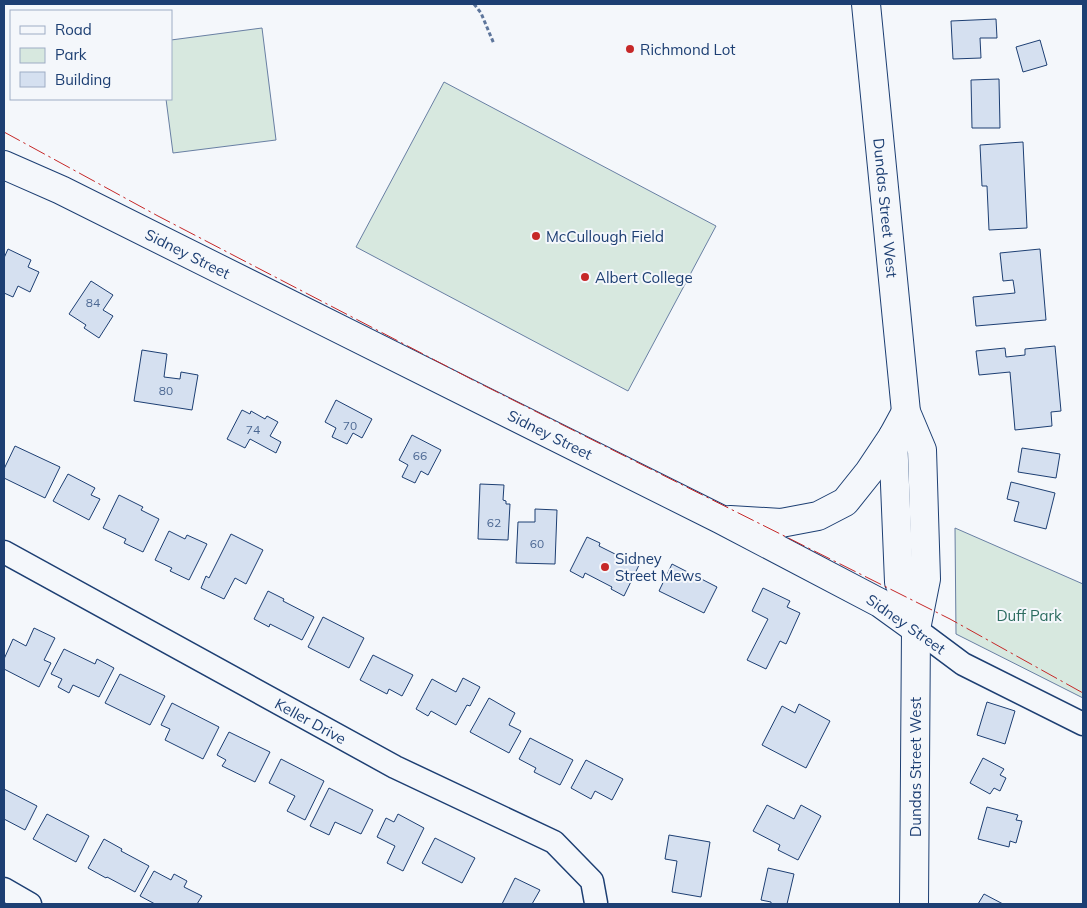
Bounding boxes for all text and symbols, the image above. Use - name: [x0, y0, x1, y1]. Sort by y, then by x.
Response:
- legend: [10, 10, 172, 100]
- text: Road: [55, 20, 92, 39]
- place label: Richmond Lot: [640, 40, 735, 59]
- marker: Richmond Lot: [624, 43, 636, 55]
- text: Park: [55, 45, 87, 64]
- text: Building: [55, 70, 111, 89]
- street label: Dundas Street West: [870, 137, 902, 279]
- street label: Sidney Street: [142, 224, 233, 282]
- place label: McCullough Field: [546, 227, 664, 246]
- marker: McCullough Field: [530, 230, 542, 242]
- place label: Albert College: [595, 268, 693, 287]
- marker: Albert College: [579, 271, 591, 283]
- house number: 84: [86, 295, 100, 310]
- house number: 80: [159, 383, 173, 398]
- street label: Sidney Street: [505, 405, 596, 463]
- house number: 70: [343, 418, 357, 433]
- house number: 74: [246, 422, 260, 437]
- house number: 66: [413, 448, 427, 463]
- house number: 62: [487, 515, 501, 530]
- house number: 60: [530, 536, 544, 551]
- place label: Sidney Street Mews: [615, 549, 702, 585]
- marker: Sidney Street Mews: [599, 561, 611, 573]
- street label: Sidney Street: [863, 590, 949, 658]
- park label: Duff Park: [996, 606, 1062, 625]
- street label: Keller Drive: [272, 693, 350, 748]
- street label: Dundas Street West: [906, 697, 925, 837]

